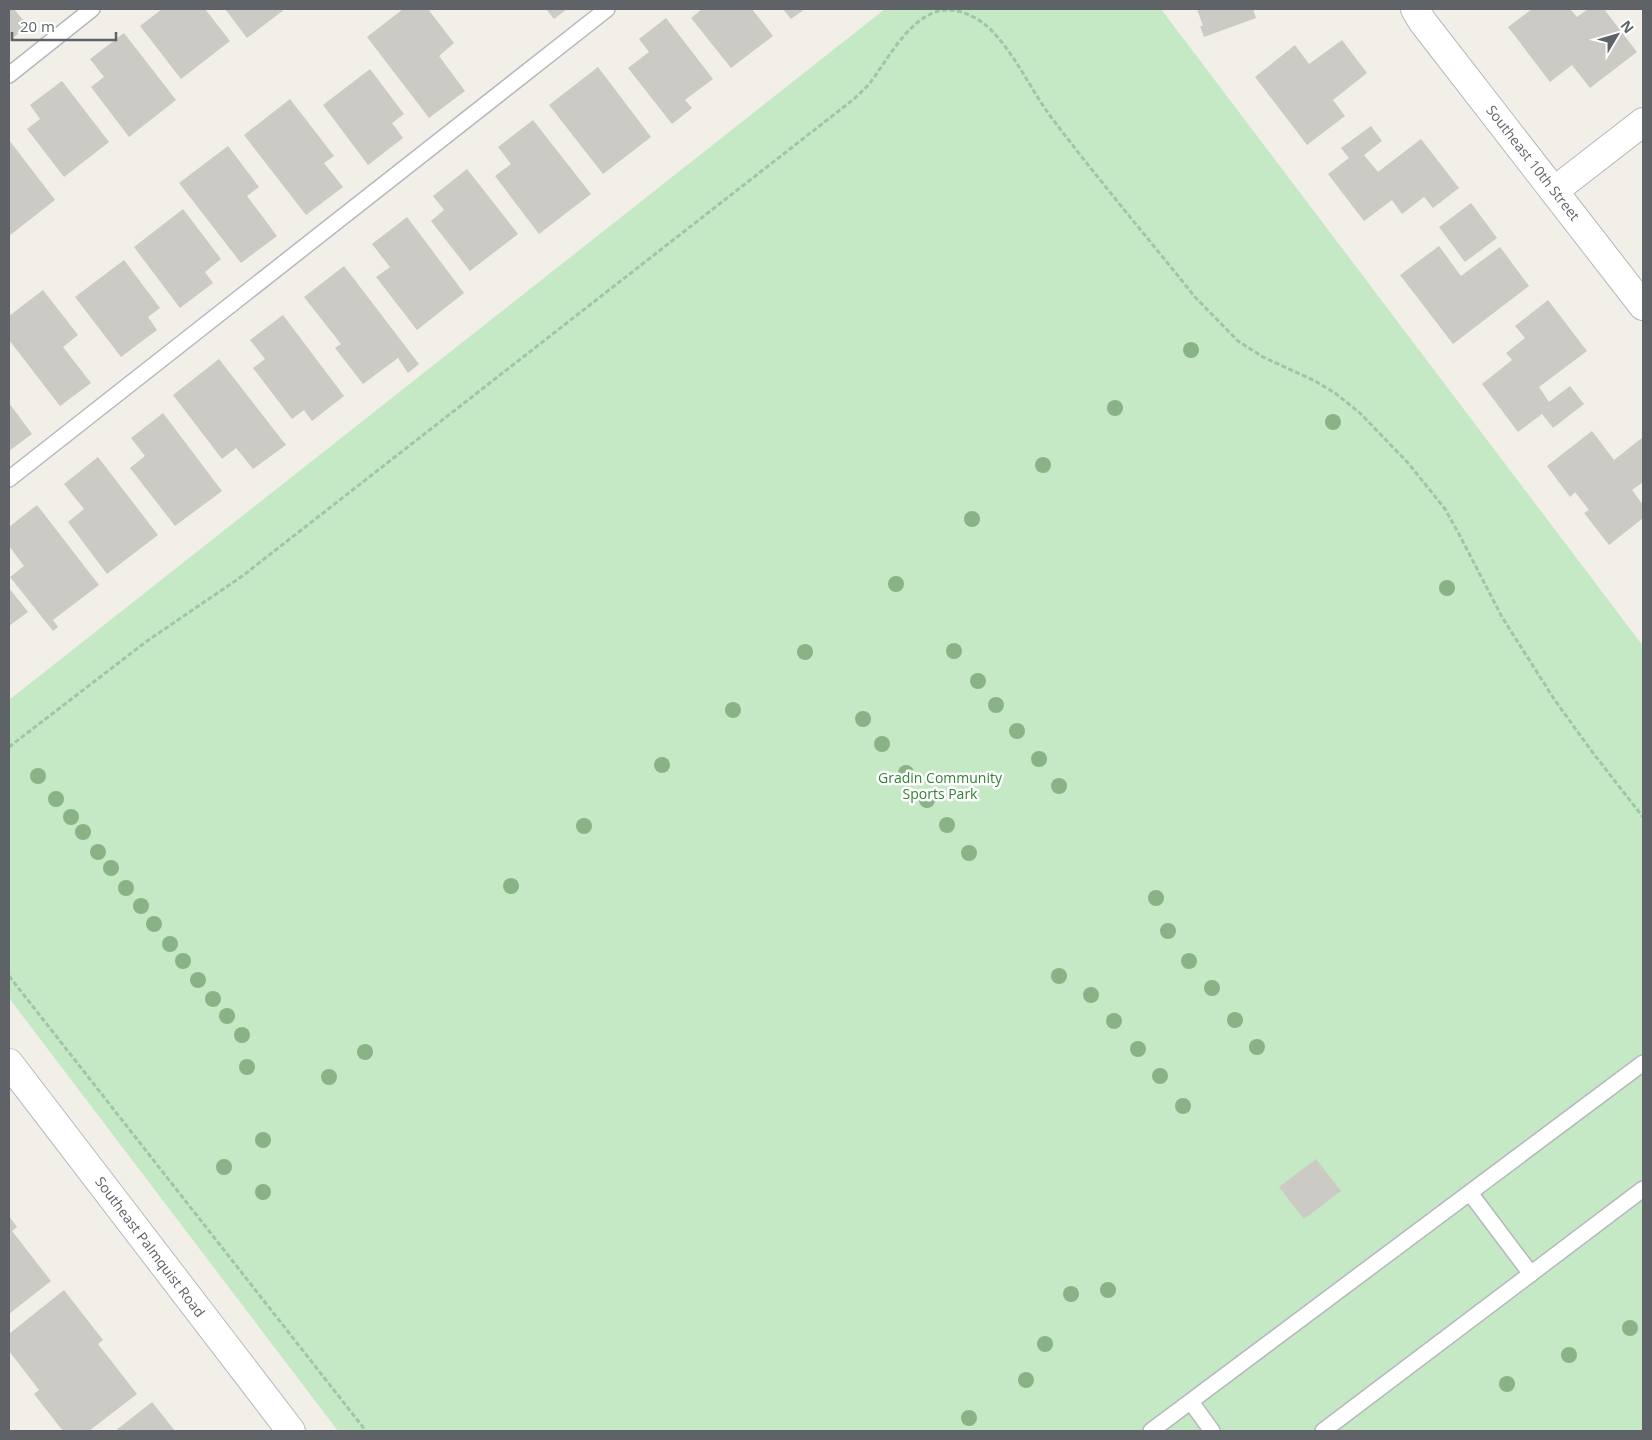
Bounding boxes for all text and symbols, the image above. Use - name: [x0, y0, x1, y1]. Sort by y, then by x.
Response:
- scale bar: [12, 10, 116, 42]
- north arrow: [1592, 10, 1642, 60]
- text: 20 m: [20, 16, 55, 36]
- text: N: [1617, 16, 1639, 37]
- street label: Southeast 10th Street: [1482, 101, 1584, 224]
- park label: Gradin Community Sports Park: [878, 768, 1003, 803]
- street label: Southeast Palmquist Road: [91, 1173, 210, 1321]

